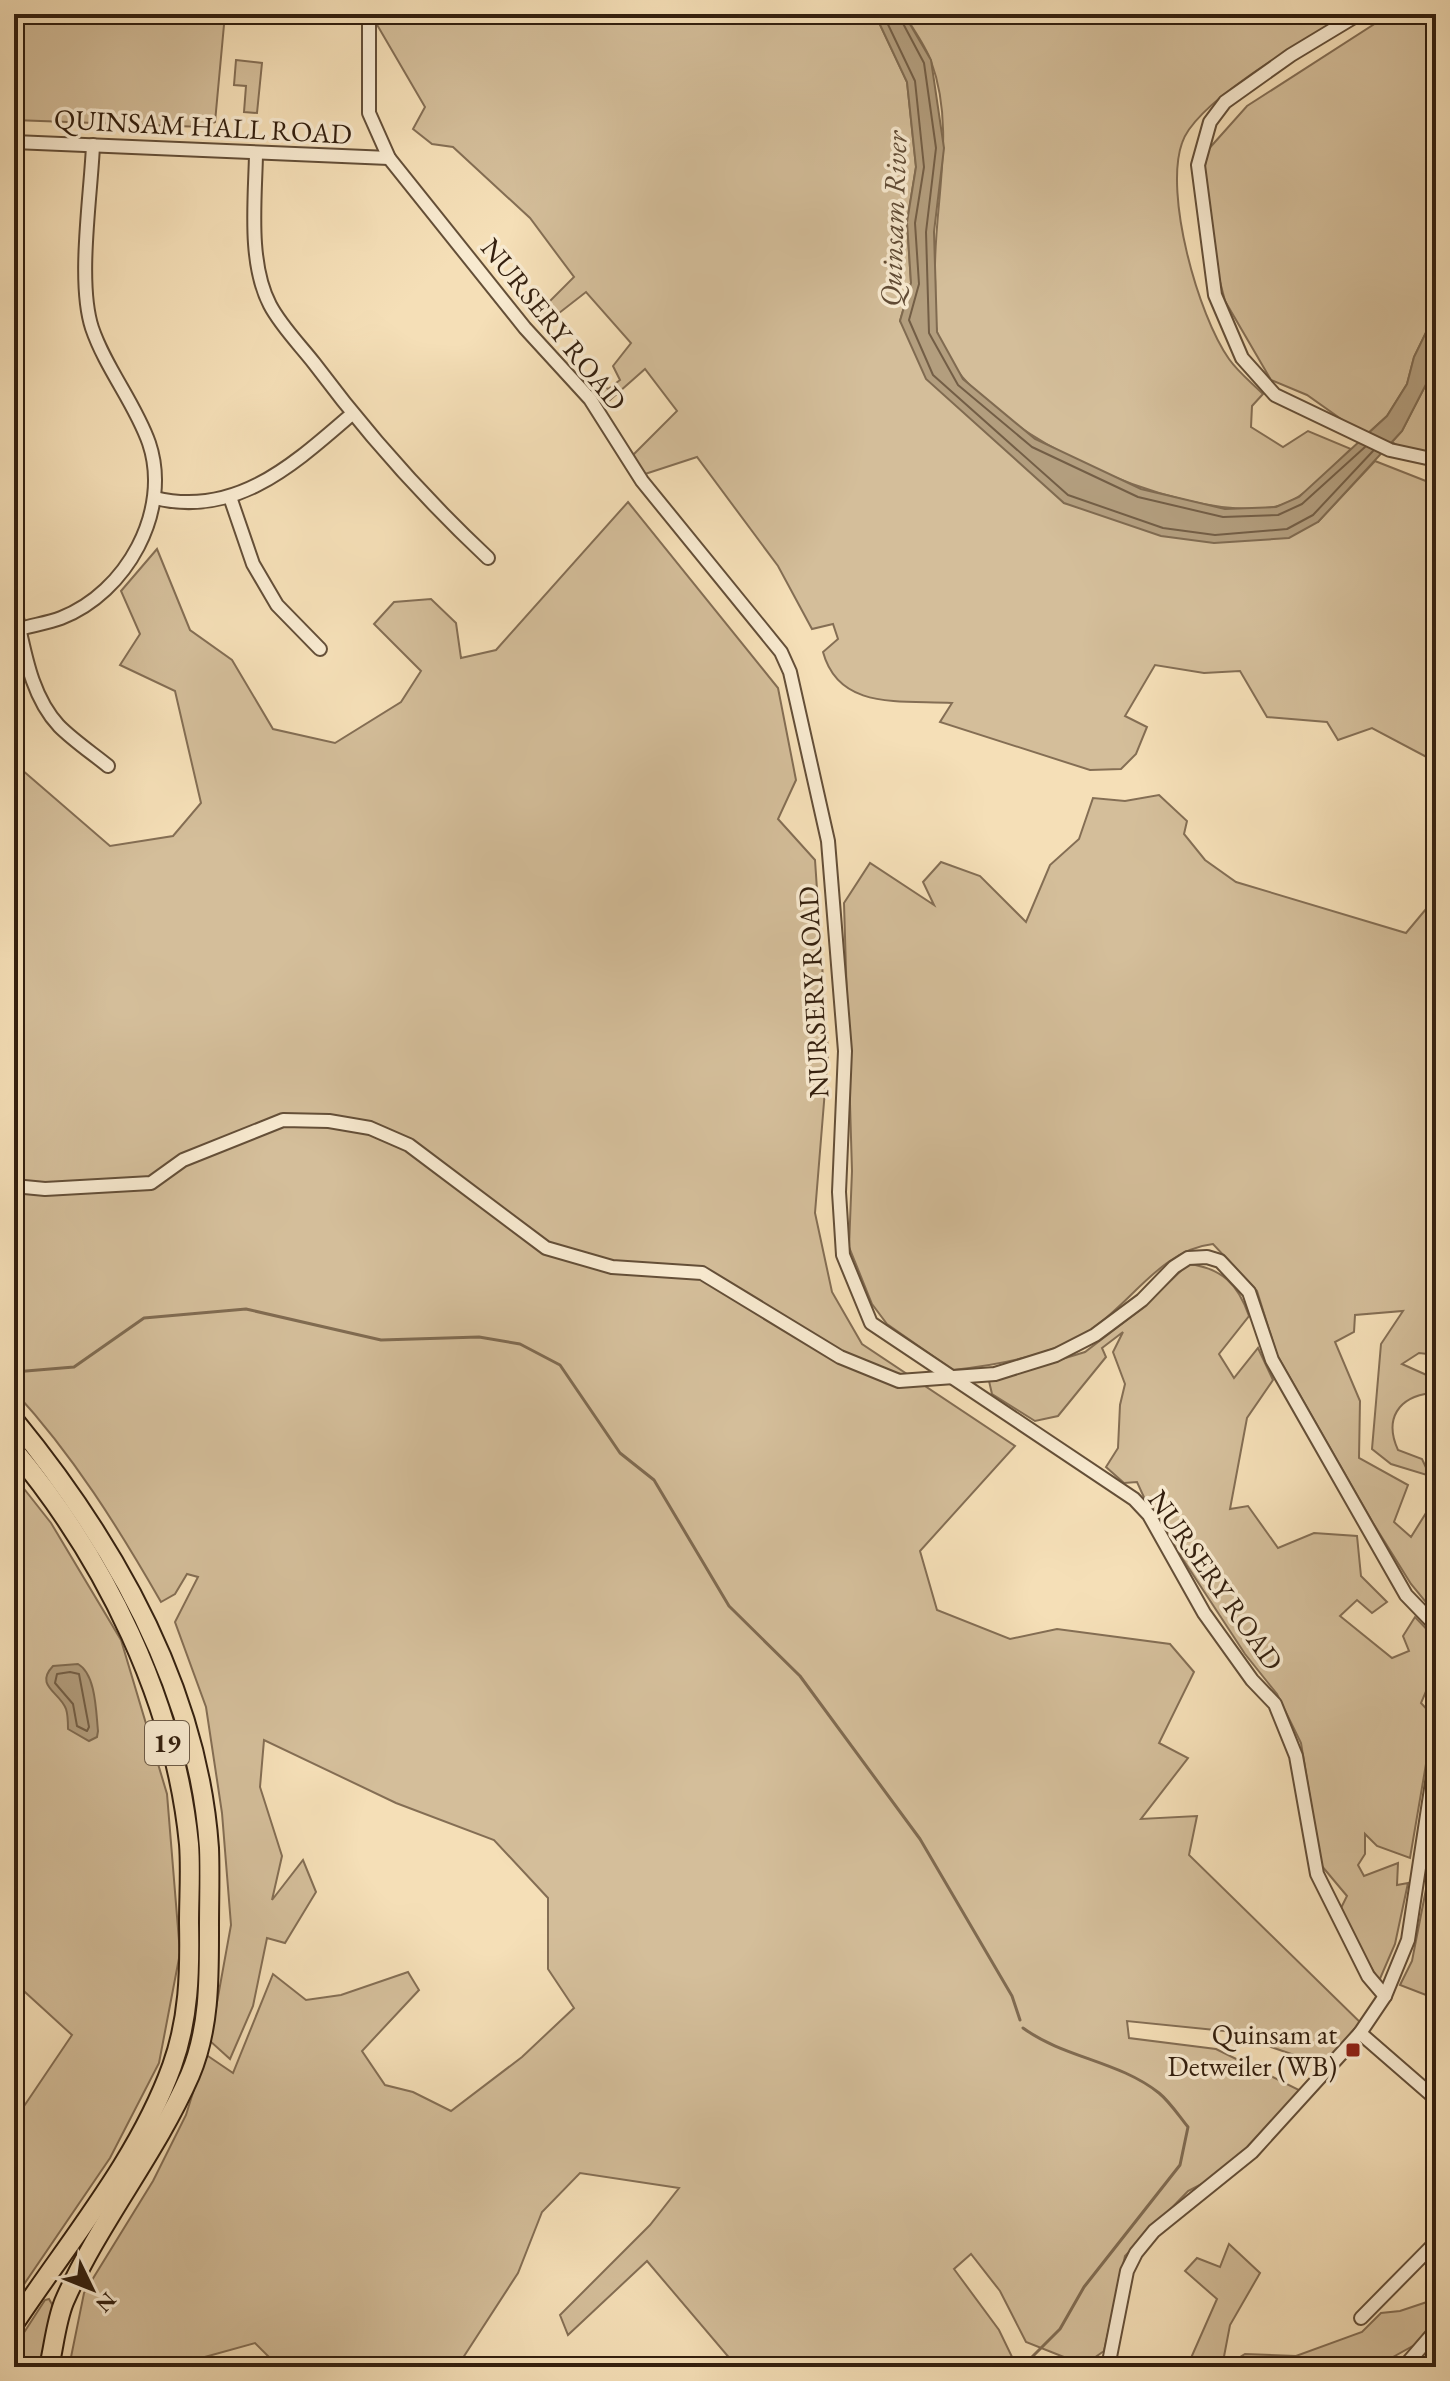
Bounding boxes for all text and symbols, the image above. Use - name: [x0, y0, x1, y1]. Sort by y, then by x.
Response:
- street label: QUINSAM HALL ROAD: [53, 100, 353, 152]
- water label: Quinsam River: [870, 129, 916, 307]
- street label: NURSERY ROAD: [473, 230, 635, 418]
- street label: NURSERY ROAD: [789, 885, 837, 1099]
- street label: NURSERY ROAD: [1140, 1483, 1292, 1677]
- road number: 19: [145, 1721, 189, 1765]
- place label: Quinsam at Detweiler (WB): [1168, 2016, 1337, 2084]
- marker: Quinsam at Detweiler (WB): [1344, 2041, 1362, 2059]
- north arrow: [52, 2249, 132, 2329]
- text: N: [89, 2286, 123, 2319]

